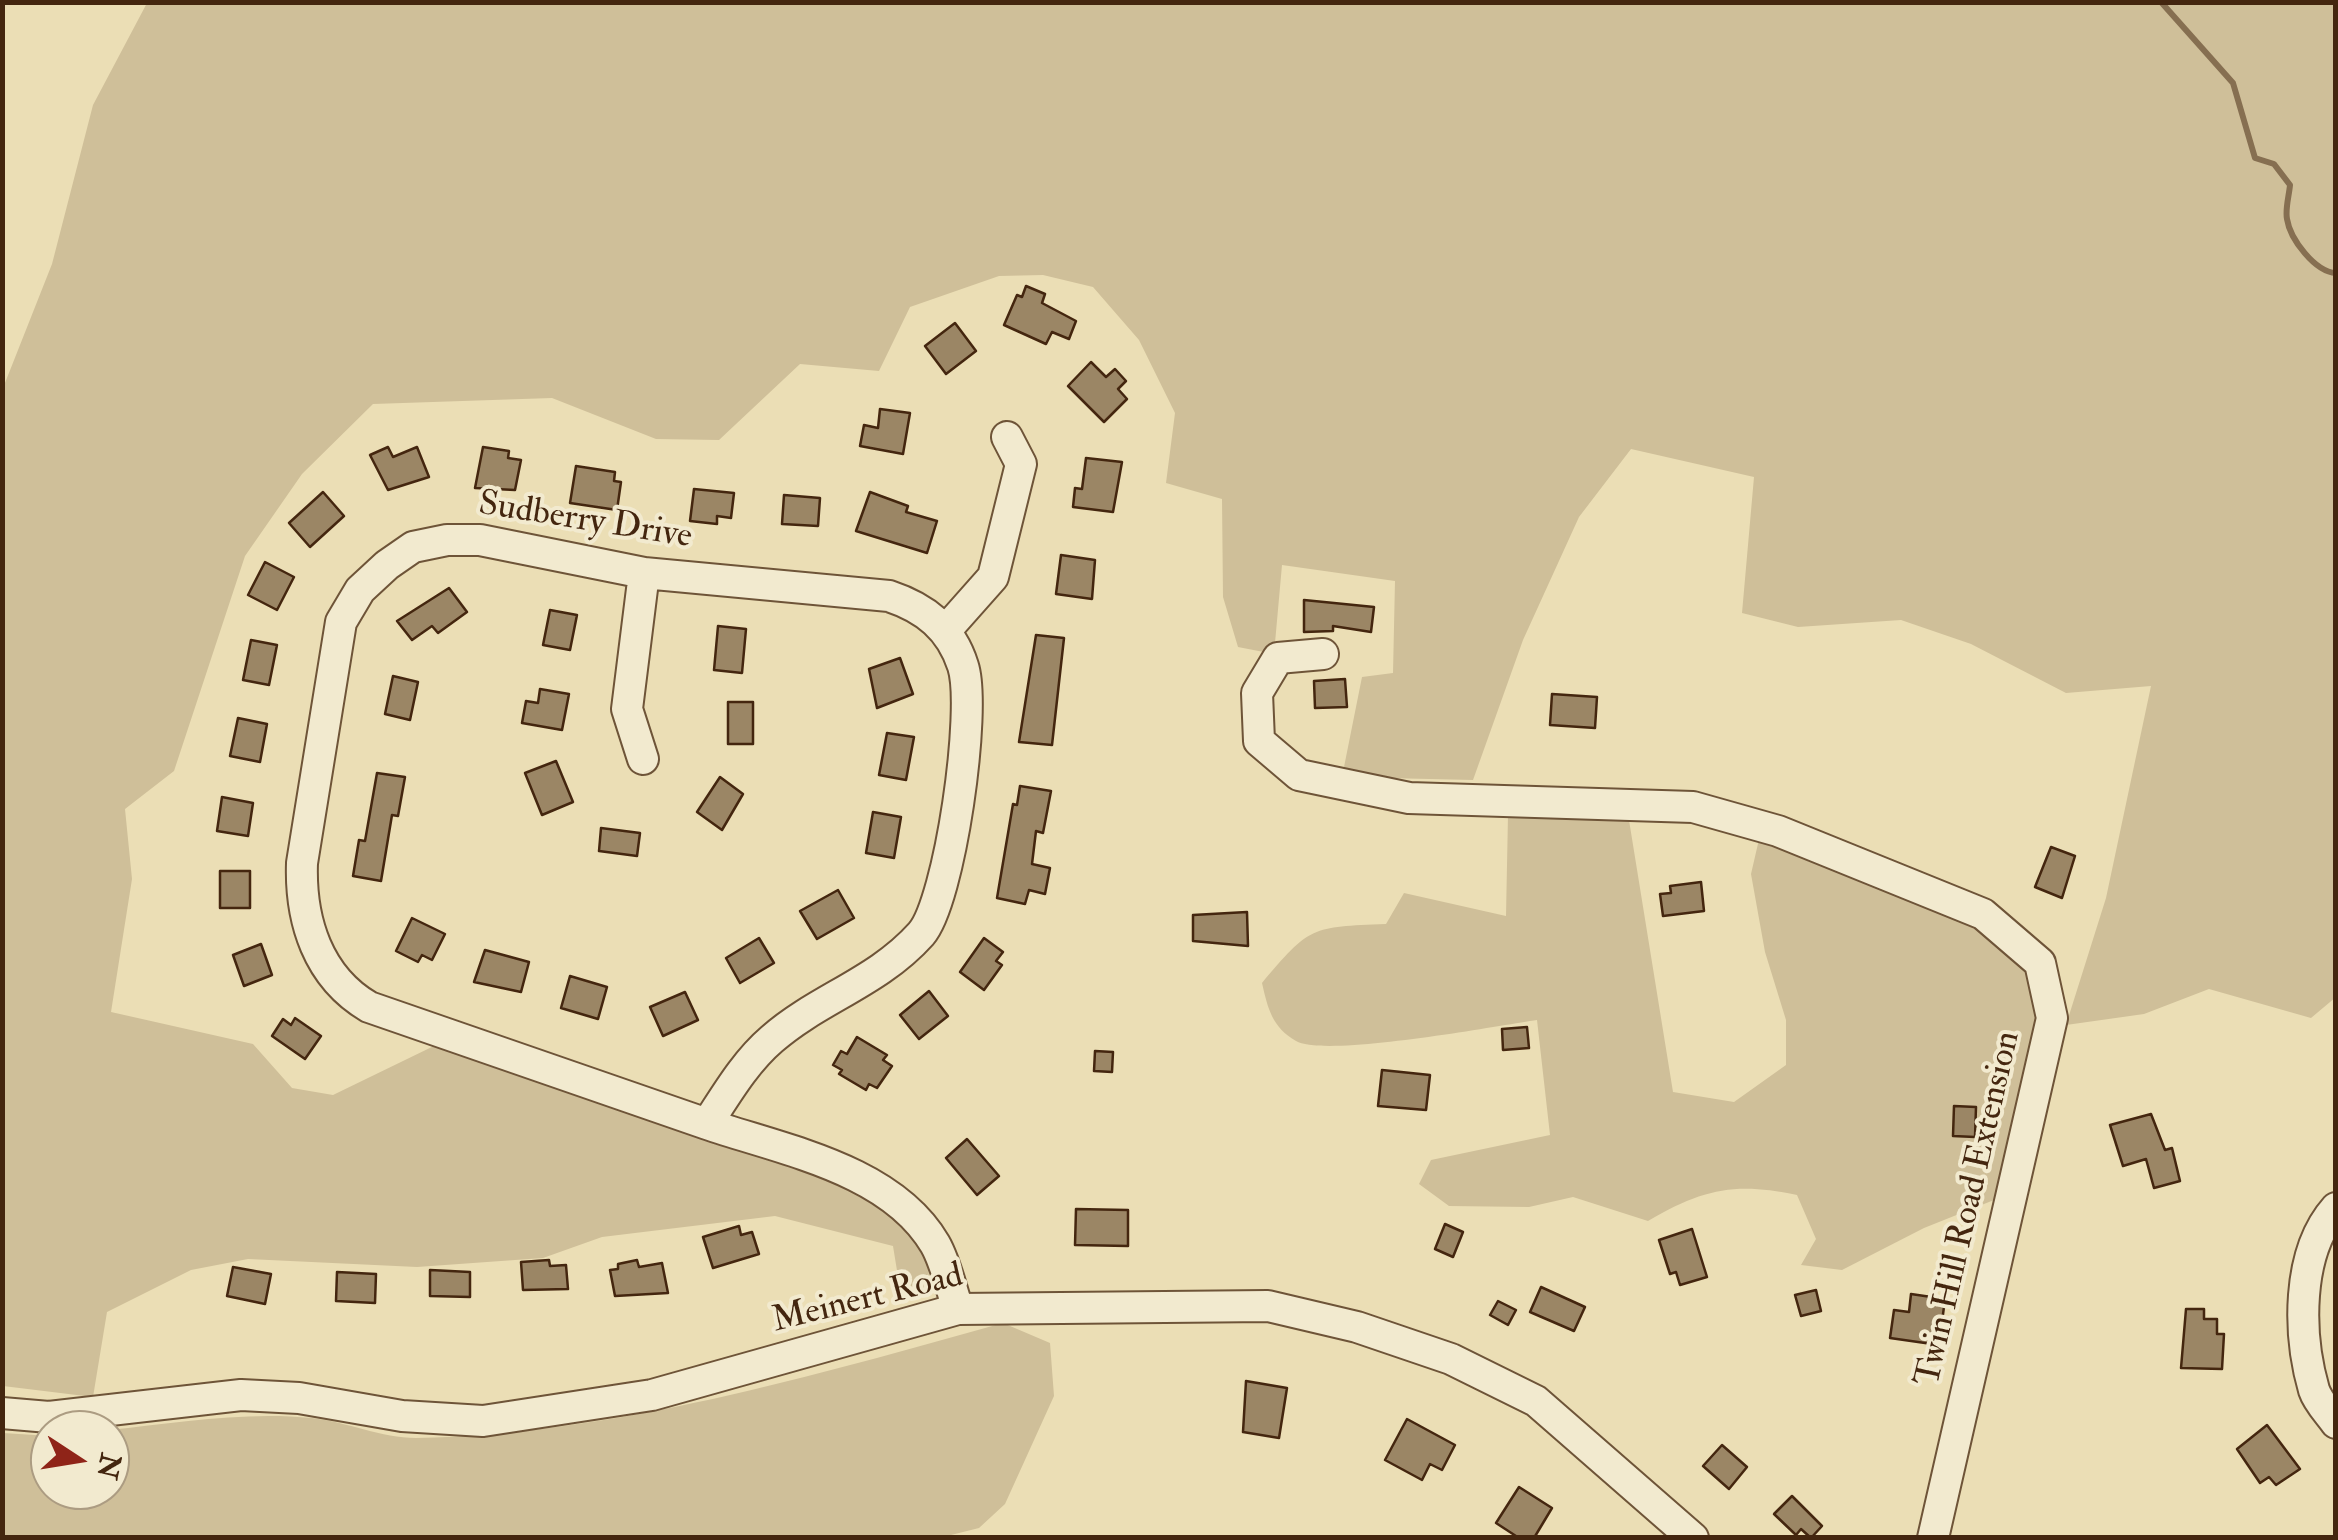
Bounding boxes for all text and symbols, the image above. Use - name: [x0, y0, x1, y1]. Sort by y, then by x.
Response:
- street label: Sudberry Drive: [475, 484, 695, 560]
- street label: Twin Hill Road Extension: [1909, 1027, 2031, 1391]
- street label: Meinert Road: [768, 1256, 968, 1344]
- north arrow: [30, 1410, 130, 1510]
- text: N: [88, 1450, 128, 1482]

